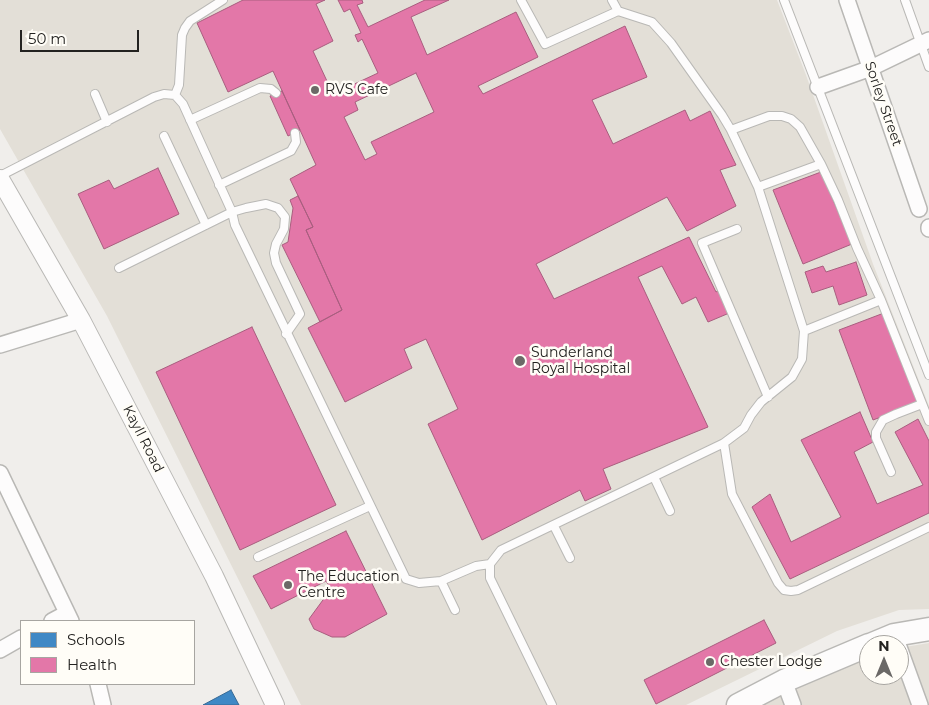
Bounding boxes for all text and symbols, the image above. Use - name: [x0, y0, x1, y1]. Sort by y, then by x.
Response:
- scale bar: [22, 20, 141, 52]
- text: 50 m: [28, 29, 66, 48]
- street label: Sorley Street: [861, 59, 905, 149]
- place label: RVS Cafe: [325, 82, 388, 98]
- marker: RVS Cafe: [309, 84, 321, 96]
- place label: Sunderland Royal Hospital: [531, 345, 630, 378]
- marker: Sunderland Royal Hospital: [513, 354, 527, 368]
- street label: Kayll Road: [119, 403, 167, 475]
- place label: The Education Centre: [298, 569, 400, 602]
- marker: The Education Centre: [282, 579, 294, 591]
- legend: [20, 620, 195, 685]
- text: Schools: [67, 630, 125, 649]
- north arrow: [859, 635, 909, 685]
- text: N: [878, 637, 890, 655]
- place label: Chester Lodge: [720, 654, 822, 670]
- text: Health: [67, 655, 117, 674]
- marker: Chester Lodge: [704, 656, 716, 668]

